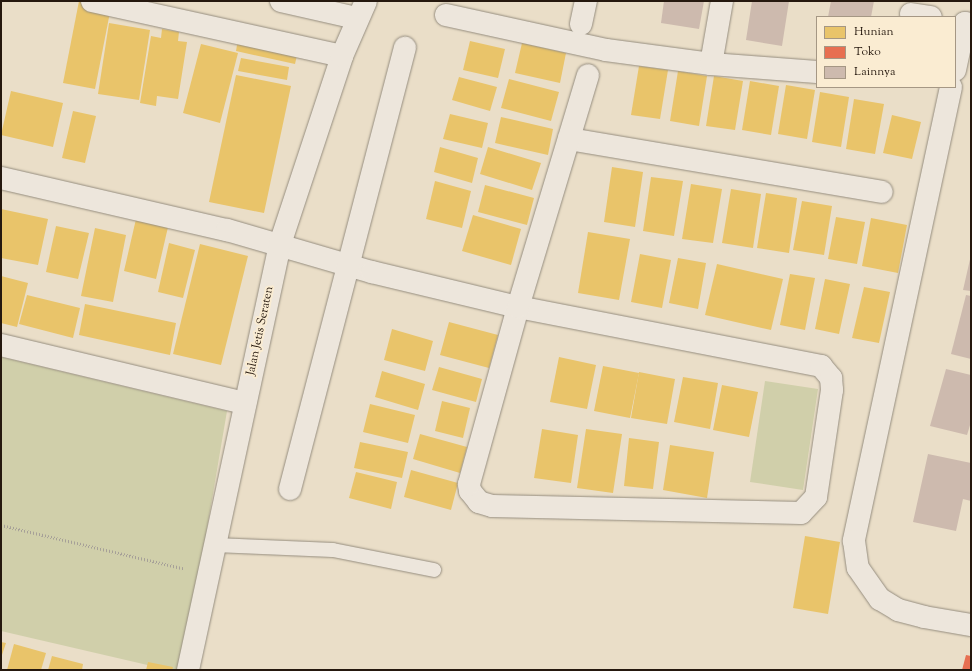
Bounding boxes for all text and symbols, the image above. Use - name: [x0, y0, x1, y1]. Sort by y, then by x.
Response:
- legend: [816, 16, 956, 88]
- text: Hunian: [854, 23, 894, 41]
- text: Toko: [854, 43, 881, 61]
- text: Lainnya: [854, 63, 896, 81]
- street label: Jalan Jetis Seraten: [245, 285, 277, 377]

